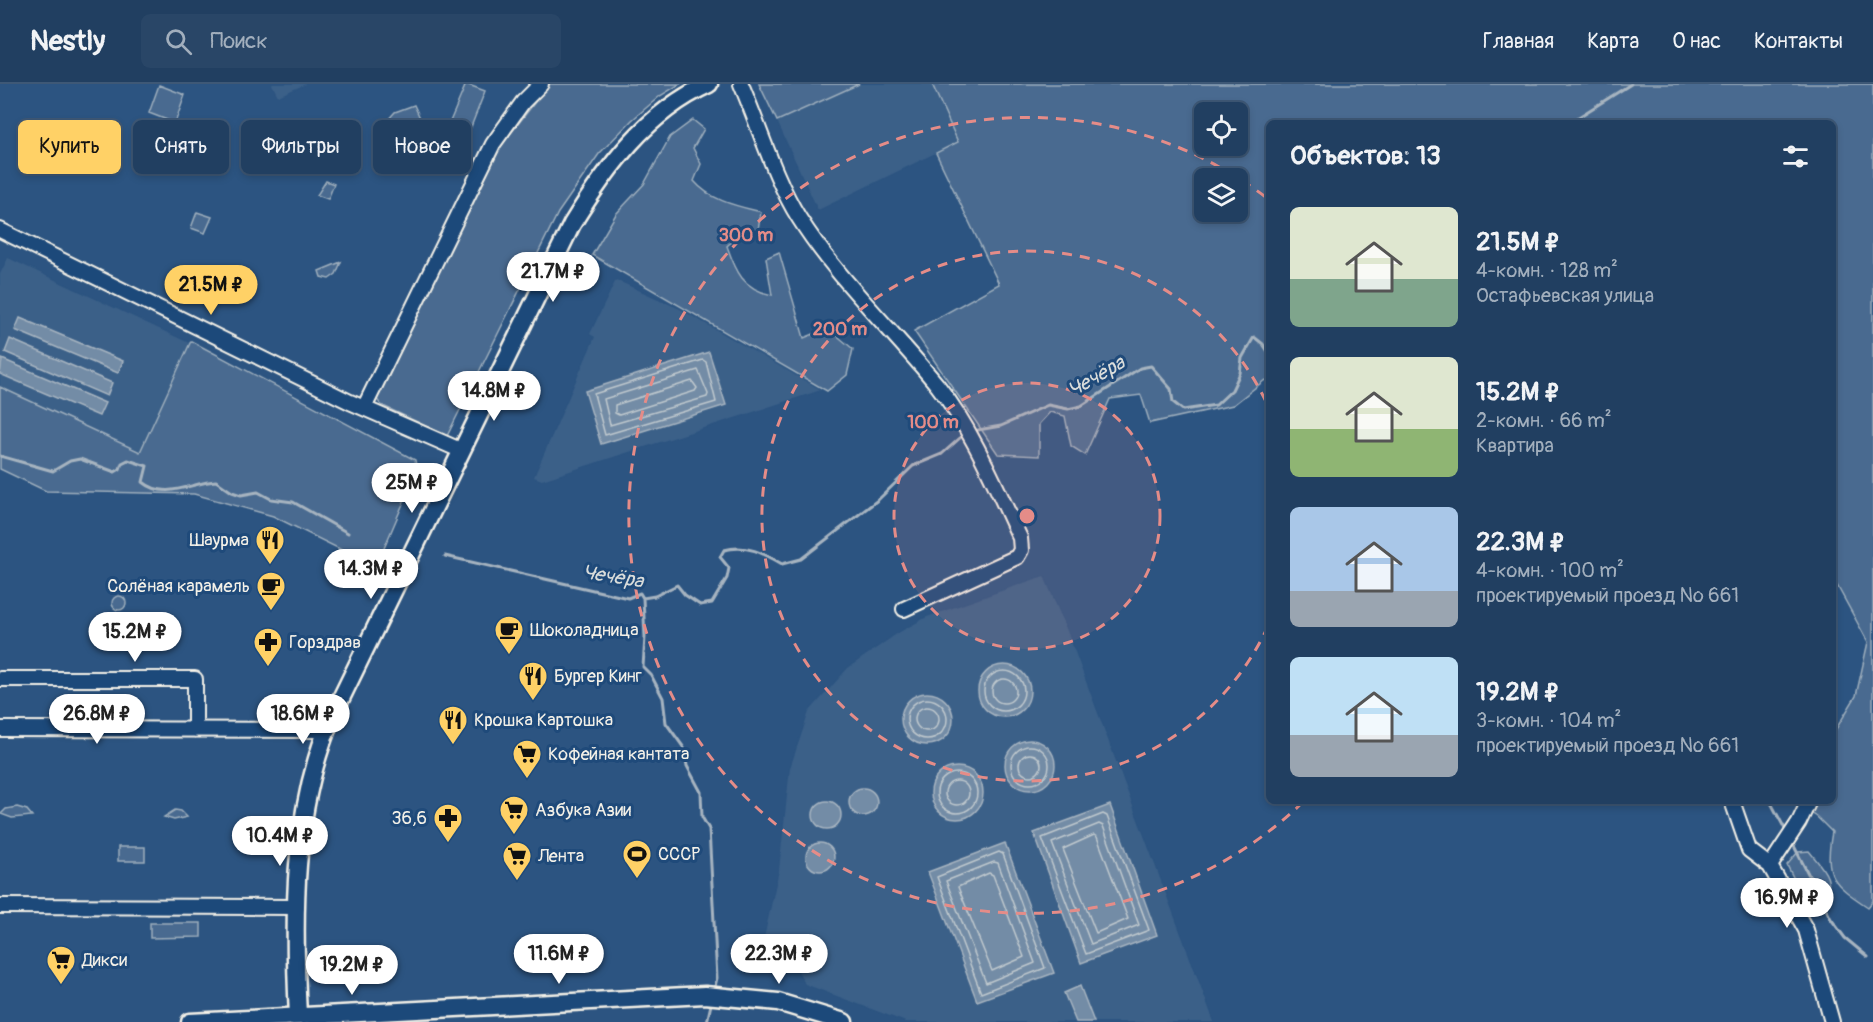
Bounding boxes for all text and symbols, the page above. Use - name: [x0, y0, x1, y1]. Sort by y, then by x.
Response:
- search box: [141, 14, 561, 68]
- text: Nestly: [30, 24, 105, 59]
- icon: search: [162, 25, 195, 58]
- text: Поиск: [210, 27, 268, 55]
- text: Главная: [1483, 28, 1554, 55]
- text: Карта: [1587, 28, 1639, 55]
- text: О нас: [1672, 28, 1721, 55]
- text: Контакты: [1754, 28, 1843, 55]
- map controls: [1194, 102, 1248, 222]
- button: locate: [1194, 102, 1248, 156]
- chip: Купить: [18, 120, 121, 174]
- chip: Снять: [133, 120, 229, 174]
- chip: Фильтры: [241, 120, 361, 174]
- chip: Новое: [373, 120, 471, 174]
- text: Объектов: 13: [1290, 140, 1441, 172]
- icon: filters: [1779, 140, 1812, 173]
- button: layers: [1194, 168, 1248, 222]
- text: 300 m: [719, 224, 773, 247]
- text: 21.5M ₽: [1476, 226, 1560, 258]
- icon: home: [1338, 231, 1410, 303]
- pin: 21.7M ₽: [498, 252, 608, 303]
- text: 4-комн. · 128 m²: [1476, 258, 1618, 283]
- text: 21.7M ₽: [521, 259, 585, 284]
- pin: 21.5M ₽: [156, 265, 266, 316]
- text: 21.5M ₽: [179, 272, 243, 297]
- text: Остафьевская улица: [1476, 283, 1654, 308]
- text: 200 m: [813, 318, 867, 341]
- water label: Чечёра: [1063, 349, 1131, 403]
- pin: 14.8M ₽: [439, 371, 549, 422]
- text: 15.2M ₽: [1476, 376, 1560, 408]
- text: 14.8M ₽: [462, 378, 526, 403]
- icon: home: [1338, 381, 1410, 453]
- text: 2-комн. · 66 m²: [1476, 408, 1612, 433]
- text: 100 m: [907, 411, 959, 434]
- text: Квартира: [1476, 433, 1554, 458]
- pin: 25M ₽: [370, 463, 454, 514]
- text: 25M ₽: [386, 470, 438, 495]
- centre of rings: [1017, 506, 1037, 526]
- restaurant icon: Шаурма: [254, 524, 286, 566]
- text: 22.3M ₽: [1476, 526, 1565, 558]
- place label: Шаурма: [189, 529, 249, 552]
- icon: home: [1338, 531, 1410, 603]
- pin: 14.3M ₽: [316, 549, 426, 600]
- text: 14.3M ₽: [338, 556, 404, 581]
- text: 4-комн. · 100 m²: [1476, 558, 1624, 583]
- water label: Чечёра: [581, 559, 647, 594]
- cafe icon: Солёная карамель: [255, 570, 287, 612]
- place label: Солёная карамель: [107, 575, 250, 598]
- text: проектируемый проезд № 661: [1476, 583, 1739, 608]
- pin: 15.2M ₽: [80, 612, 190, 663]
- cafe icon: Шоколадница: [493, 614, 525, 656]
- text: 15.2M ₽: [103, 619, 167, 644]
- place label: Шоколадница: [530, 619, 639, 642]
- pharmacy icon: Горздрав: [252, 626, 284, 668]
- place label: Горздрав: [289, 631, 361, 654]
- restaurant icon: Бургер Кинг: [517, 660, 549, 702]
- place label: Бургер Кинг: [554, 665, 642, 688]
- text: 19.2M ₽: [1476, 676, 1560, 708]
- icon: home: [1338, 681, 1410, 753]
- pin: 26.8M ₽: [42, 694, 152, 745]
- pin: 18.6M ₽: [248, 694, 358, 745]
- text: 26.8M ₽: [63, 701, 131, 726]
- text: 18.6M ₽: [271, 701, 335, 726]
- restaurant icon: Крошка Картошка: [437, 704, 469, 746]
- text: 3-комн. · 104 m²: [1476, 708, 1621, 733]
- place label: Крошка Картошка: [474, 709, 613, 732]
- text: проектируемый проезд № 661: [1476, 733, 1739, 758]
- supermarket icon: Кофейная кантата: [511, 738, 543, 780]
- place label: Кофейная кантата: [548, 743, 689, 766]
- supermarket icon: Азбука Азии: [498, 794, 530, 836]
- place label: Азбука Азии: [535, 799, 631, 822]
- pharmacy icon: 36,6: [432, 802, 464, 844]
- place label: 36,6: [391, 807, 427, 830]
- pin: 10.4M ₽: [225, 816, 335, 867]
- text: 10.4M ₽: [246, 823, 314, 848]
- sports icon: СССР: [621, 838, 653, 880]
- supermarket icon: Лента: [501, 840, 533, 882]
- place label: СССР: [658, 843, 700, 866]
- place label: Лента: [537, 845, 584, 868]
- pin: 16.9M ₽: [1732, 878, 1842, 929]
- text: 16.9M ₽: [1755, 885, 1819, 910]
- pin: 11.6M ₽: [504, 934, 614, 985]
- pin: 22.3M ₽: [724, 934, 834, 985]
- text: 11.6M ₽: [528, 941, 590, 966]
- text: 22.3M ₽: [745, 941, 813, 966]
- supermarket icon: Дикси: [45, 944, 77, 986]
- pin: 19.2M ₽: [297, 945, 407, 996]
- place label: Дикси: [81, 949, 127, 972]
- text: 19.2M ₽: [320, 952, 384, 977]

